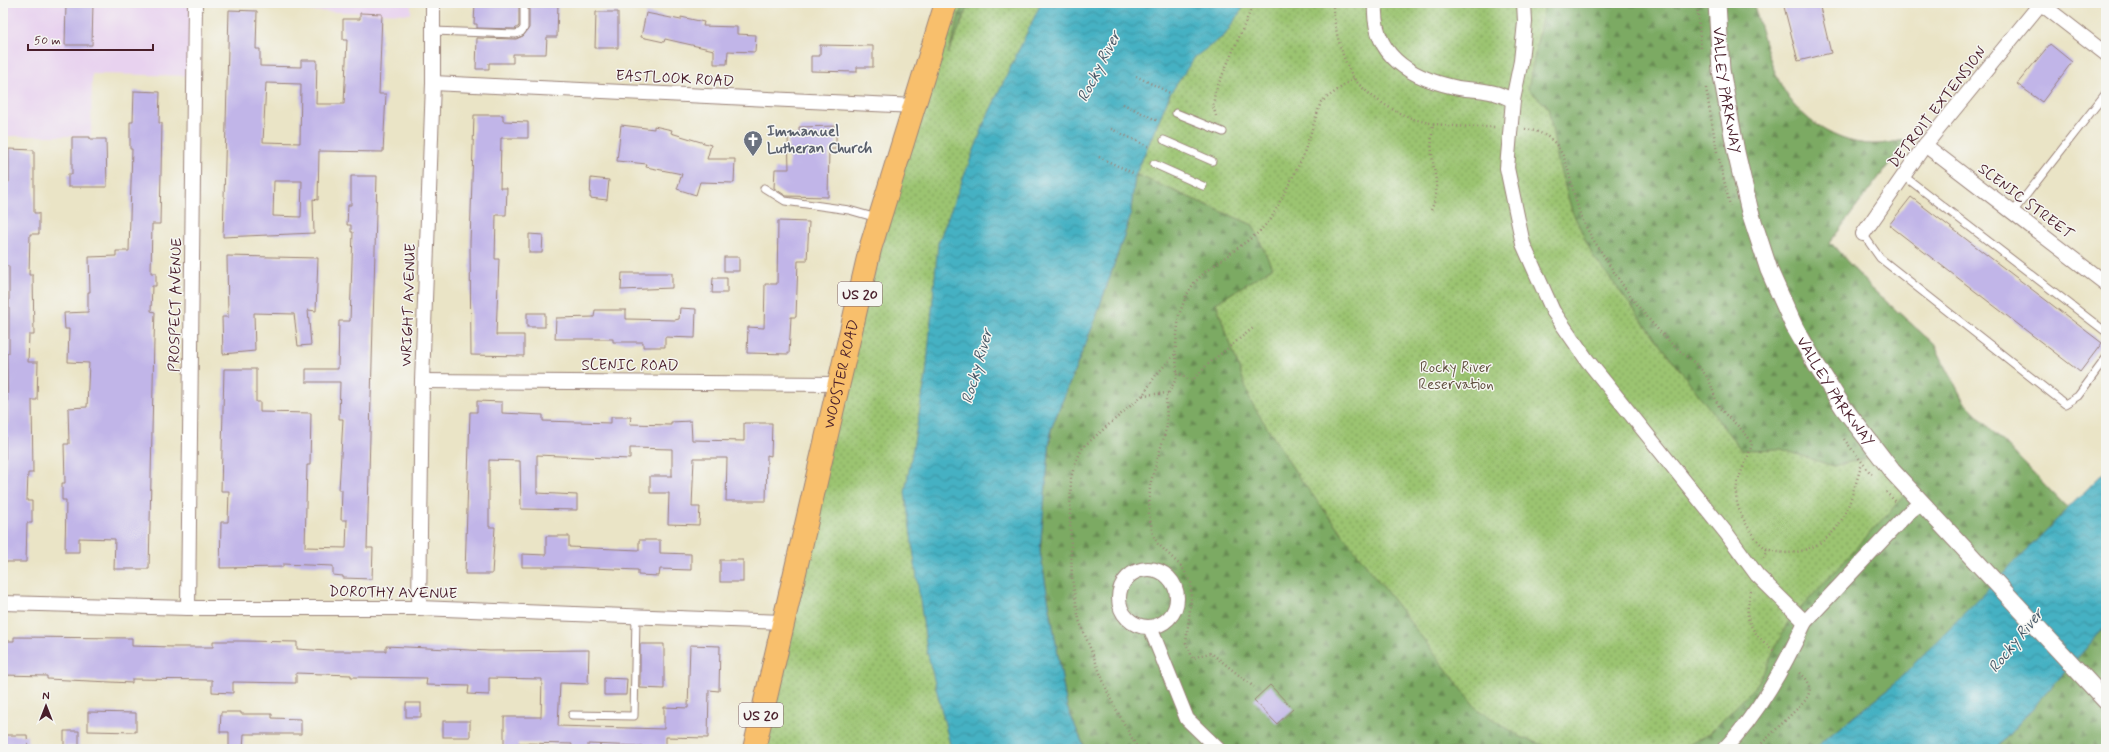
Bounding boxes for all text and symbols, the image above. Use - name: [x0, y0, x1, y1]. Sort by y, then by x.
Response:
- scale bar: [28, 26, 153, 52]
- water label: Rocky River: [1073, 26, 1127, 106]
- street label: VALLEY PARKWAY: [1707, 26, 1745, 155]
- text: 50 m: [34, 33, 61, 49]
- street label: DETROIT EXTENSION: [1884, 43, 1992, 172]
- street label: EASTLOOK ROAD: [615, 66, 735, 92]
- place label: Immanuel Lutheran Church: [767, 122, 872, 159]
- church icon: Immanuel Lutheran Church: [742, 129, 764, 157]
- street label: SCENIC STREET: [1974, 159, 2078, 245]
- street label: PROSPECT AVENUE: [165, 237, 187, 372]
- street label: WRIGHT AVENUE: [397, 243, 421, 367]
- road number: US 20: [838, 282, 882, 306]
- street label: WOOSTER ROAD: [820, 318, 864, 431]
- water label: Rocky River: [957, 325, 999, 406]
- street label: VALLEY PARKWAY: [1791, 333, 1879, 451]
- street label: SCENIC ROAD: [581, 356, 679, 376]
- park label: Rocky River Reservation: [1418, 358, 1494, 395]
- street label: DOROTHY AVENUE: [329, 582, 458, 604]
- water label: Rocky River: [1984, 603, 2050, 677]
- north arrow: [26, 686, 66, 726]
- text: N: [42, 690, 50, 704]
- road number: US 20: [739, 703, 783, 727]

